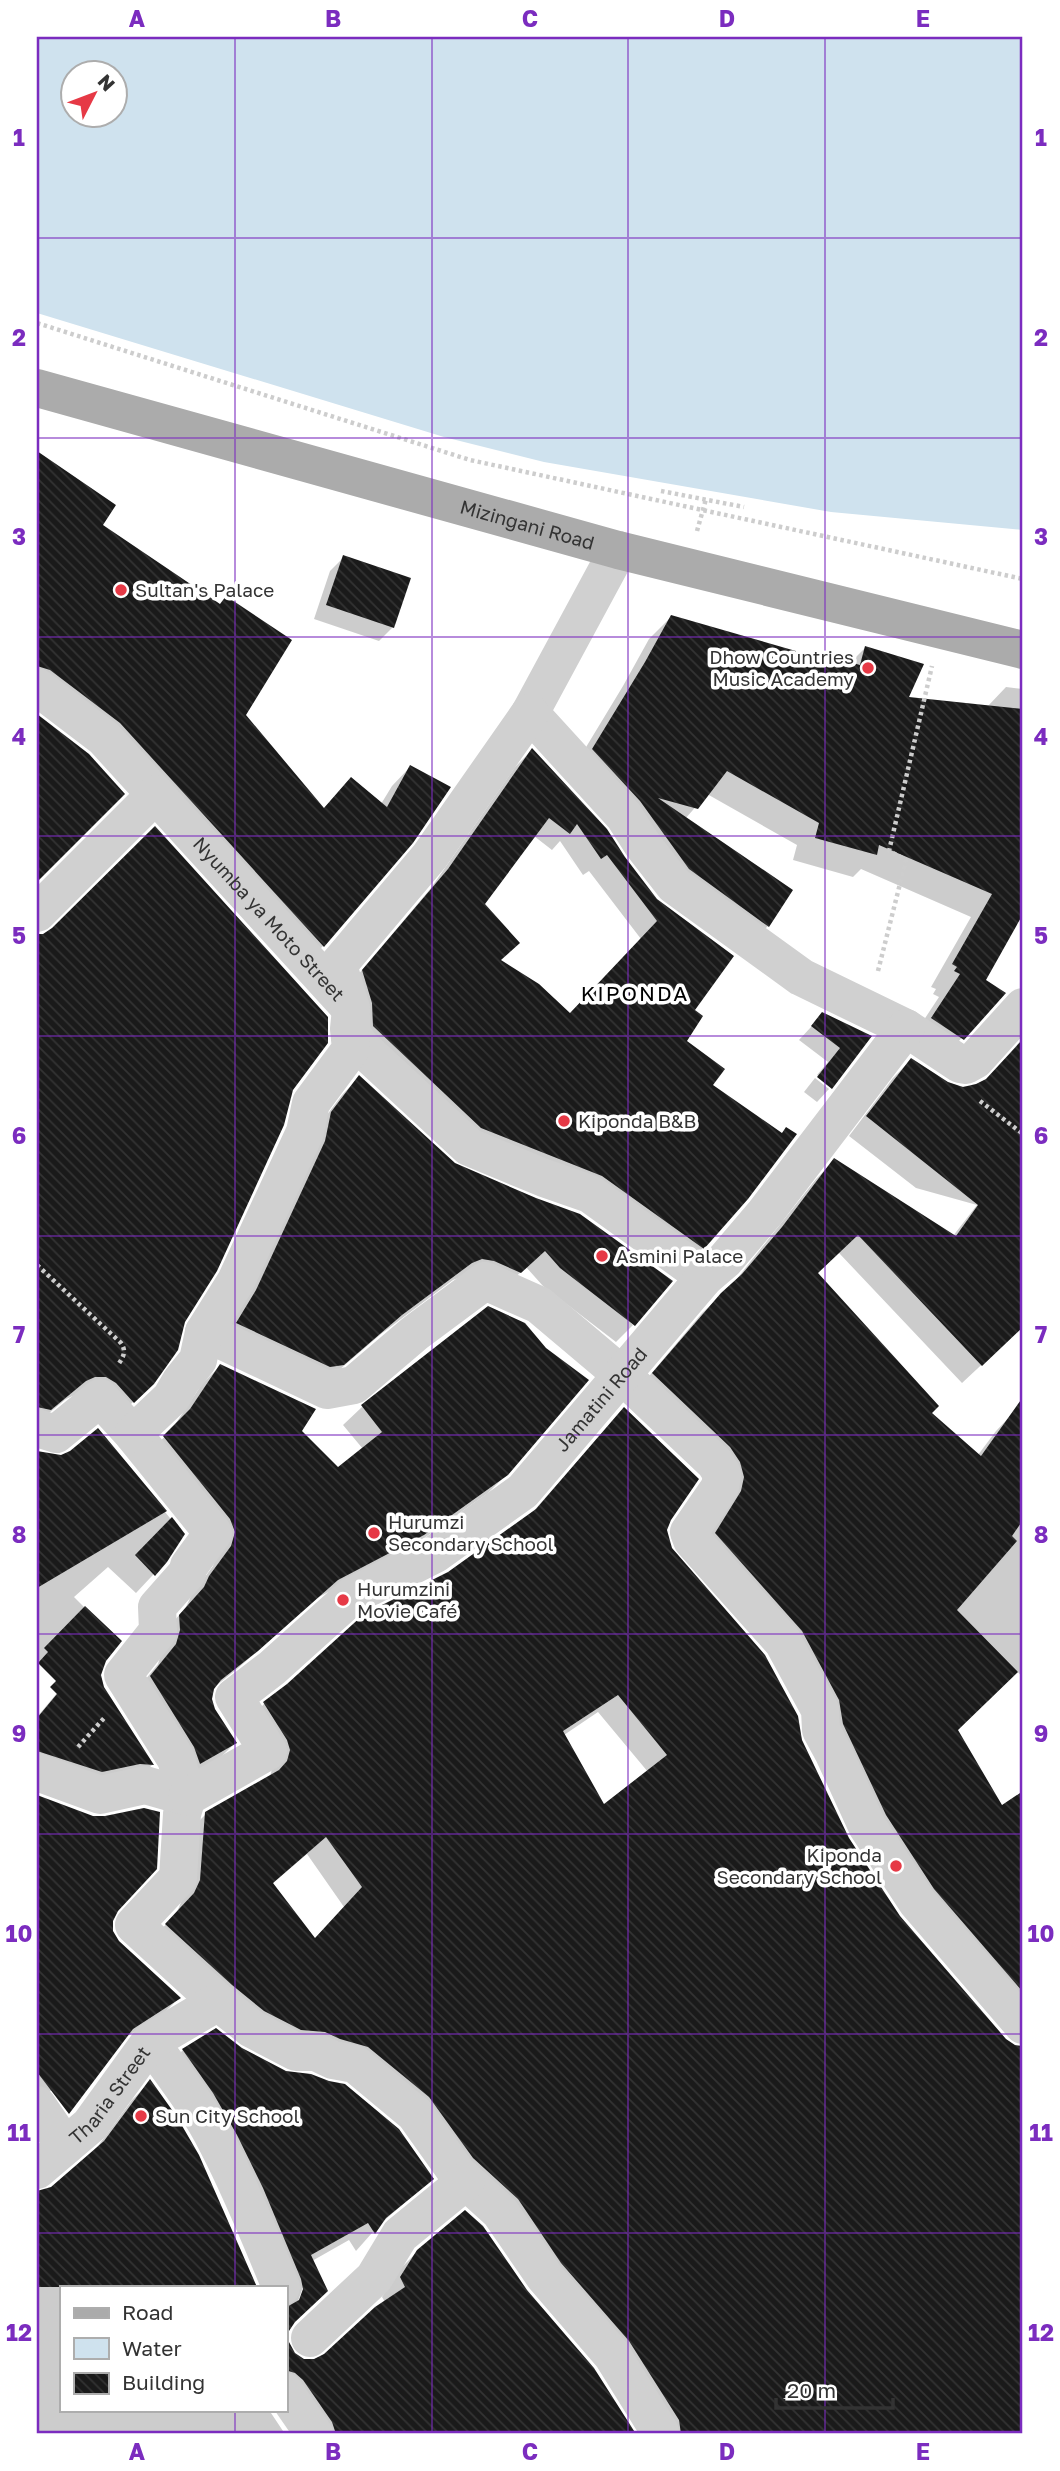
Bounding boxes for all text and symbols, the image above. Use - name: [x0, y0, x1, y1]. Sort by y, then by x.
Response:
- text: A: [129, 4, 146, 32]
- text: B: [325, 4, 341, 32]
- text: C: [522, 4, 538, 32]
- text: D: [719, 4, 735, 32]
- text: E: [916, 4, 930, 32]
- north arrow: [60, 60, 130, 130]
- text: N: [94, 69, 120, 95]
- text: 1: [13, 123, 25, 151]
- text: 1: [1035, 123, 1047, 151]
- text: 2: [12, 323, 26, 351]
- text: 2: [1034, 323, 1048, 351]
- street label: Mizingani Road: [458, 495, 597, 554]
- text: 3: [12, 522, 26, 550]
- text: 3: [1034, 522, 1048, 550]
- place label: Sultan's Palace: [135, 578, 274, 601]
- marker: Sultan's Palace: [113, 582, 129, 598]
- place label: Dhow Countries Music Academy: [709, 645, 854, 690]
- marker: Dhow Countries Music Academy: [860, 660, 876, 676]
- text: 4: [12, 722, 26, 750]
- text: 4: [1034, 722, 1048, 750]
- street label: Nyumba ya Moto Street: [189, 832, 350, 1005]
- text: 5: [12, 921, 26, 949]
- text: 5: [1034, 921, 1048, 949]
- district label: KIPONDA: [581, 980, 689, 1006]
- place label: Kiponda B&B: [578, 1109, 696, 1132]
- marker: Kiponda B&B: [556, 1113, 572, 1129]
- text: 6: [12, 1121, 26, 1149]
- text: 6: [1034, 1121, 1048, 1149]
- place label: Asmini Palace: [616, 1244, 743, 1267]
- marker: Asmini Palace: [594, 1248, 610, 1264]
- text: 7: [13, 1320, 25, 1348]
- text: 7: [1035, 1320, 1047, 1348]
- street label: Jamatini Road: [550, 1342, 651, 1456]
- place label: Hurumzi Secondary School: [388, 1510, 554, 1555]
- text: 8: [12, 1520, 26, 1548]
- text: 8: [1034, 1520, 1048, 1548]
- marker: Hurumzi Secondary School: [366, 1525, 382, 1541]
- place label: Hurumzini Movie Café: [357, 1577, 457, 1622]
- marker: Hurumzini Movie Café: [335, 1592, 351, 1608]
- text: 9: [12, 1719, 26, 1747]
- text: 9: [1034, 1719, 1048, 1747]
- place label: Kiponda Secondary School: [717, 1843, 882, 1888]
- marker: Kiponda Secondary School: [888, 1858, 904, 1874]
- text: 10: [6, 1919, 32, 1947]
- text: 10: [1028, 1919, 1054, 1947]
- street label: Tharia Street: [64, 2041, 154, 2149]
- place label: Sun City School: [155, 2104, 300, 2127]
- marker: Sun City School: [133, 2108, 149, 2124]
- text: 11: [7, 2118, 31, 2146]
- text: 11: [1029, 2118, 1053, 2146]
- legend: [60, 2286, 287, 2412]
- text: Road: [122, 2299, 173, 2325]
- text: 12: [6, 2318, 32, 2346]
- text: 12: [1028, 2318, 1054, 2346]
- text: Water: [122, 2335, 182, 2361]
- scale bar: [776, 2366, 894, 2410]
- text: Building: [122, 2369, 205, 2395]
- text: 20 m: [787, 2377, 836, 2403]
- text: A: [129, 2437, 146, 2465]
- text: B: [325, 2437, 341, 2465]
- text: C: [522, 2437, 538, 2465]
- text: D: [719, 2437, 735, 2465]
- text: E: [916, 2437, 930, 2465]

